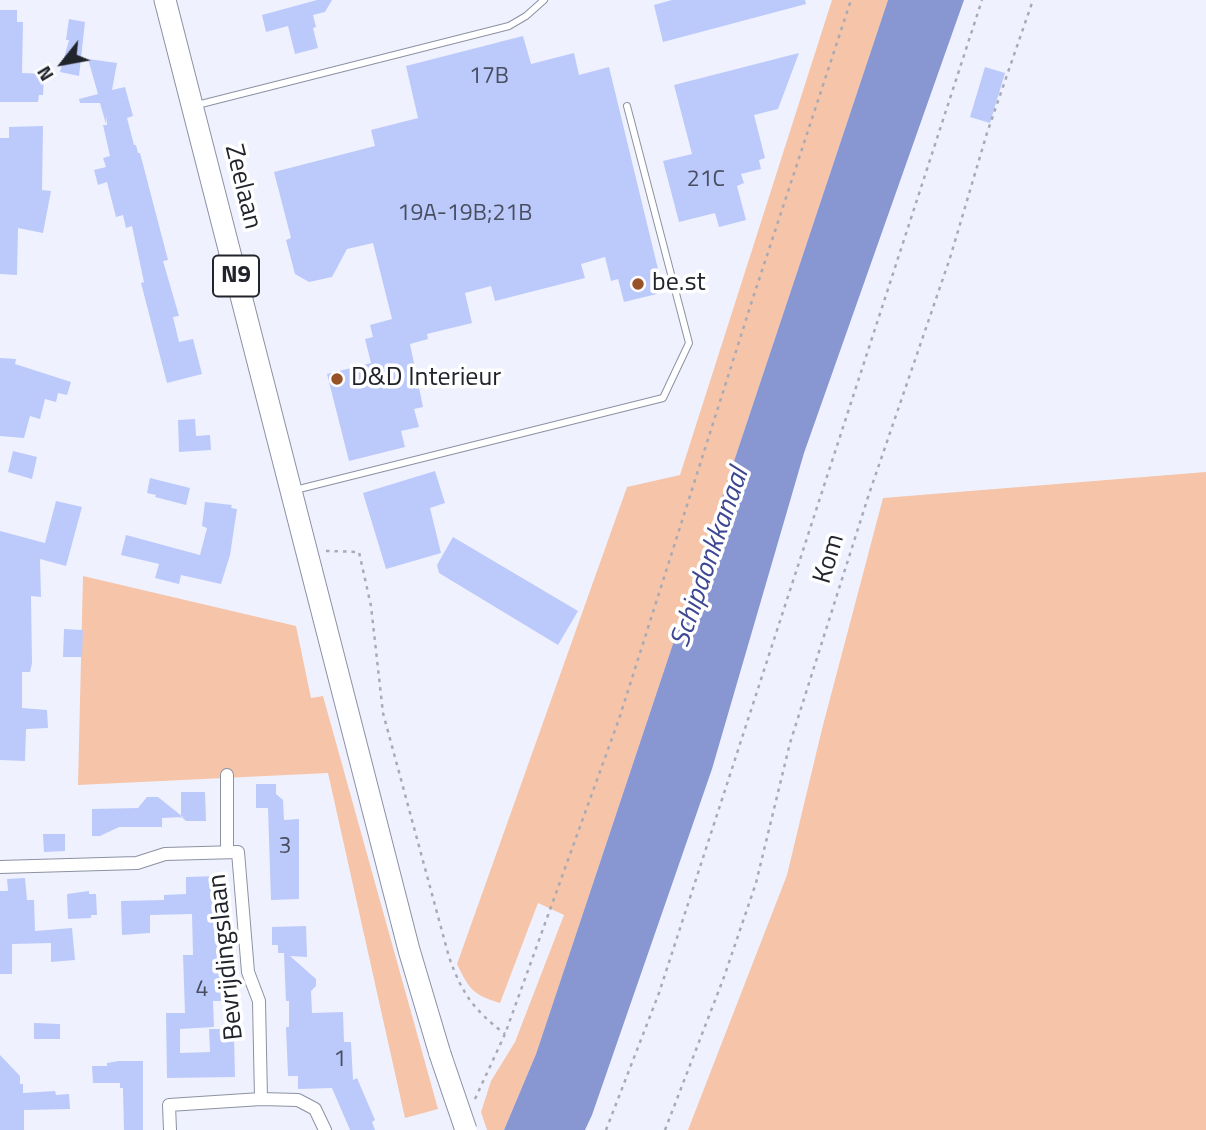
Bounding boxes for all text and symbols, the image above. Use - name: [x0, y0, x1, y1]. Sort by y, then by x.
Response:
- north arrow: [28, 28, 98, 98]
- text: N: [29, 61, 60, 87]
- house number: 17B: [469, 63, 509, 91]
- street label: Zeelaan: [216, 142, 268, 232]
- house number: 21C: [687, 166, 725, 194]
- house number: 19A-19B;21B: [398, 200, 532, 228]
- road number: N9: [213, 256, 259, 296]
- place label: be.st: [652, 268, 706, 300]
- marker: be.st: [630, 276, 646, 292]
- place label: D&D Interieur: [351, 363, 501, 395]
- marker: D&D Interieur: [329, 371, 345, 387]
- water label: Schipdonkkanaal: [665, 464, 757, 652]
- street label: Kom: [808, 531, 852, 587]
- house number: 3: [279, 833, 291, 861]
- street label: Bevrijdingslaan: [203, 872, 251, 1042]
- house number: 4: [196, 976, 208, 1004]
- house number: 1: [334, 1046, 346, 1074]

